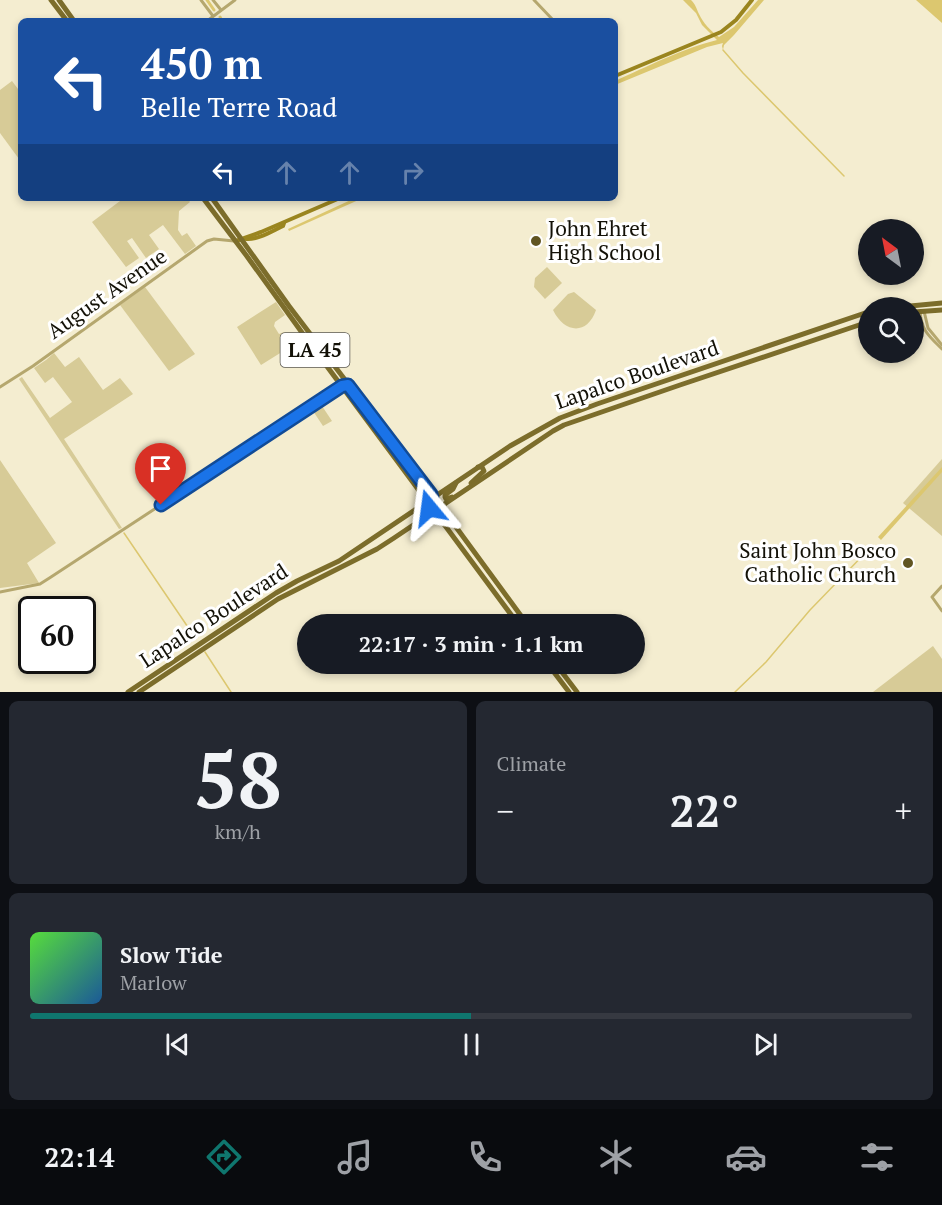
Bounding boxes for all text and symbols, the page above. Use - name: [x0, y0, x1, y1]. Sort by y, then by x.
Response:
- text: 450 m: [141, 35, 262, 91]
- icon: left: [42, 42, 120, 120]
- text: Belle Terre Road: [141, 89, 337, 125]
- icon: left: [207, 156, 240, 189]
- icon: ahead: [270, 156, 303, 189]
- icon: ahead: [333, 156, 366, 189]
- icon: right: [396, 156, 429, 189]
- place label: John Ehret High School: [548, 214, 661, 266]
- north arrow: [858, 219, 924, 285]
- map controls: [858, 219, 924, 363]
- marker: John Ehret High School: [529, 234, 543, 248]
- street label: August Avenue: [41, 242, 172, 345]
- button: search: [858, 297, 924, 363]
- road number: LA 45: [280, 333, 350, 367]
- street label: Lapalco Boulevard: [551, 333, 722, 415]
- pin: [135, 443, 186, 505]
- icon: arrive: [144, 452, 177, 485]
- position arrow: [397, 476, 461, 540]
- place label: Saint John Bosco Catholic Church: [739, 536, 896, 588]
- marker: Saint John Bosco Catholic Church: [901, 556, 915, 570]
- street label: Lapalco Boulevard: [134, 557, 293, 674]
- speed limit sign: 60: [18, 596, 96, 674]
- text: 22:17 · 3 min · 1.1 km: [359, 629, 583, 658]
- text: 58: [194, 727, 282, 830]
- text: Climate: [497, 750, 566, 777]
- text: 22°: [670, 780, 739, 840]
- text: −: [497, 789, 514, 832]
- text: +: [894, 789, 912, 832]
- text: km/h: [215, 818, 261, 845]
- text: Slow Tide: [120, 940, 223, 969]
- text: Marlow: [120, 969, 187, 996]
- icon: previous: [161, 1028, 194, 1061]
- icon: pause: [455, 1028, 488, 1061]
- icon: next: [749, 1028, 782, 1061]
- icon: directions: [203, 1136, 245, 1178]
- icon: music: [334, 1136, 376, 1178]
- icon: phone: [464, 1136, 506, 1178]
- icon: climate: [595, 1136, 637, 1178]
- icon: car: [725, 1136, 767, 1178]
- icon: filters: [856, 1136, 898, 1178]
- text: 22:14: [44, 1139, 115, 1175]

